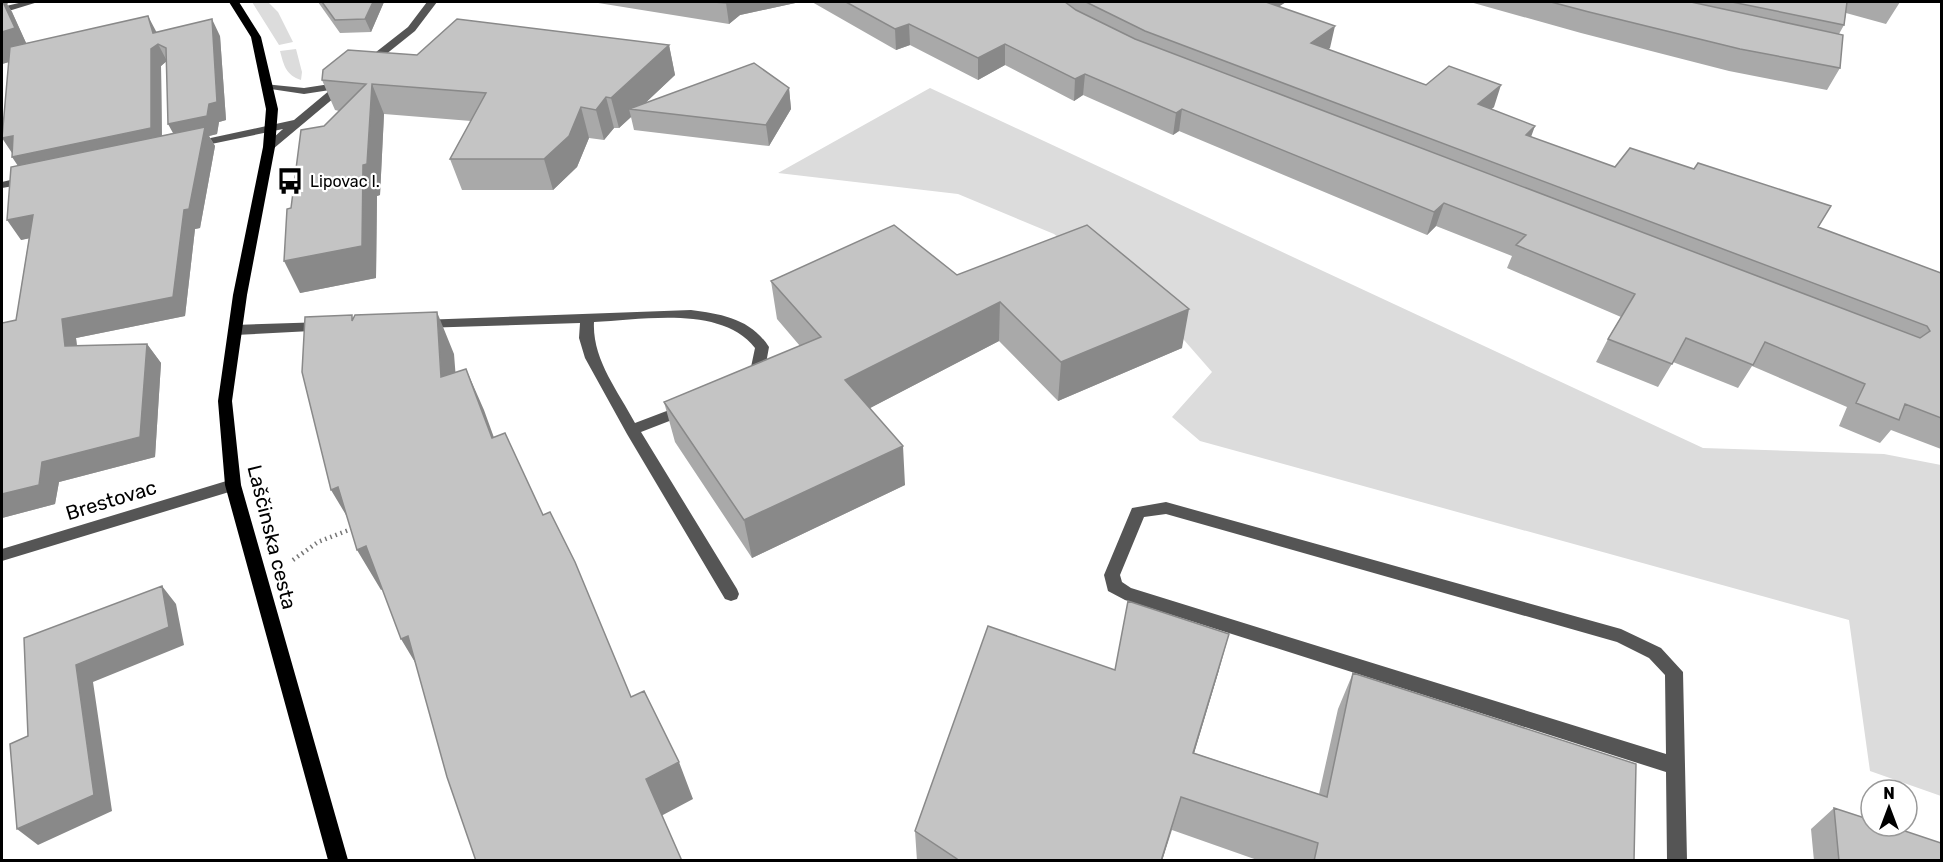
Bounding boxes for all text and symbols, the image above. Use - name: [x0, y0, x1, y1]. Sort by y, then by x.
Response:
- bus stop icon: Lipovac I.: [275, 166, 305, 196]
- place label: Lipovac I.: [310, 172, 380, 191]
- street label: Laščinska cesta: [242, 462, 302, 612]
- street label: Brestovac: [63, 475, 159, 525]
- north arrow: [1859, 778, 1919, 838]
- text: N: [1883, 784, 1895, 803]

